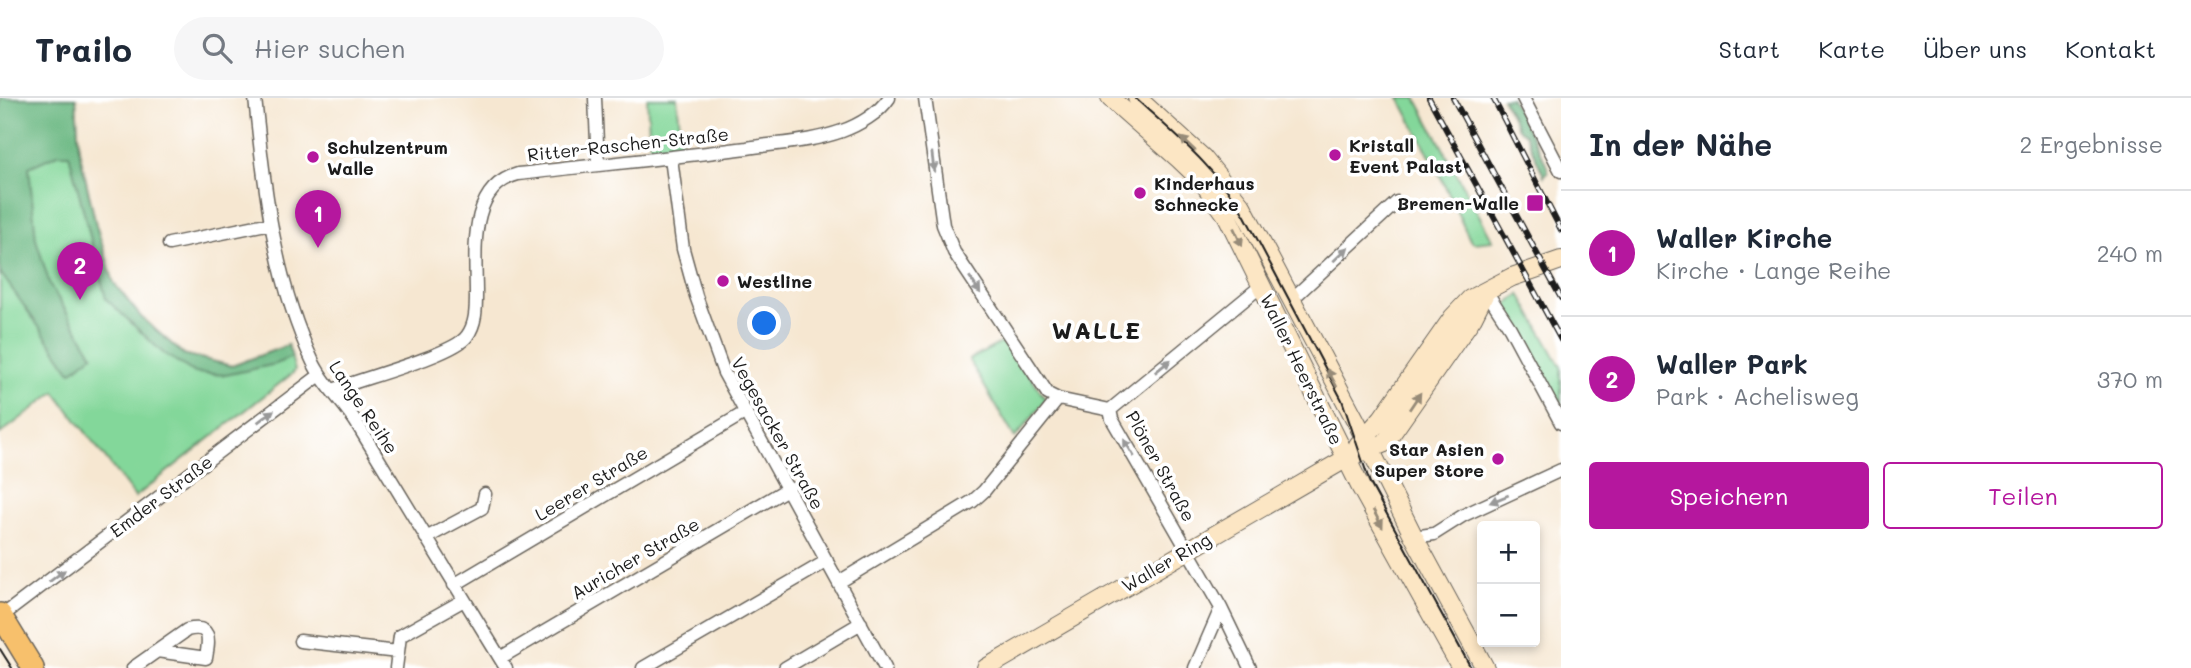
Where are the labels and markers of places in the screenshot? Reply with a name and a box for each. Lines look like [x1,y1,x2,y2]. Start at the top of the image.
place label: Kristall Event Palast [1349,133,1462,178]
place label: Schulzentrum Walle [327,135,448,180]
marker: Kristall Event Palast [1327,147,1343,163]
marker: Schulzentrum Walle [305,149,321,165]
place label: Kinderhaus Schnecke [1154,171,1255,216]
marker: Kinderhaus Schnecke [1132,185,1148,201]
pin: 1 [295,190,341,248]
place label: Bremen-Walle [1397,191,1519,215]
marker: Bremen-Walle [1525,193,1545,213]
pin: 2 [57,242,103,300]
place label: Westline [737,269,812,293]
marker: Westline [715,273,731,289]
place label: Star Asien Super Store [1374,437,1484,482]
marker: Star Asien Super Store [1490,451,1506,467]

